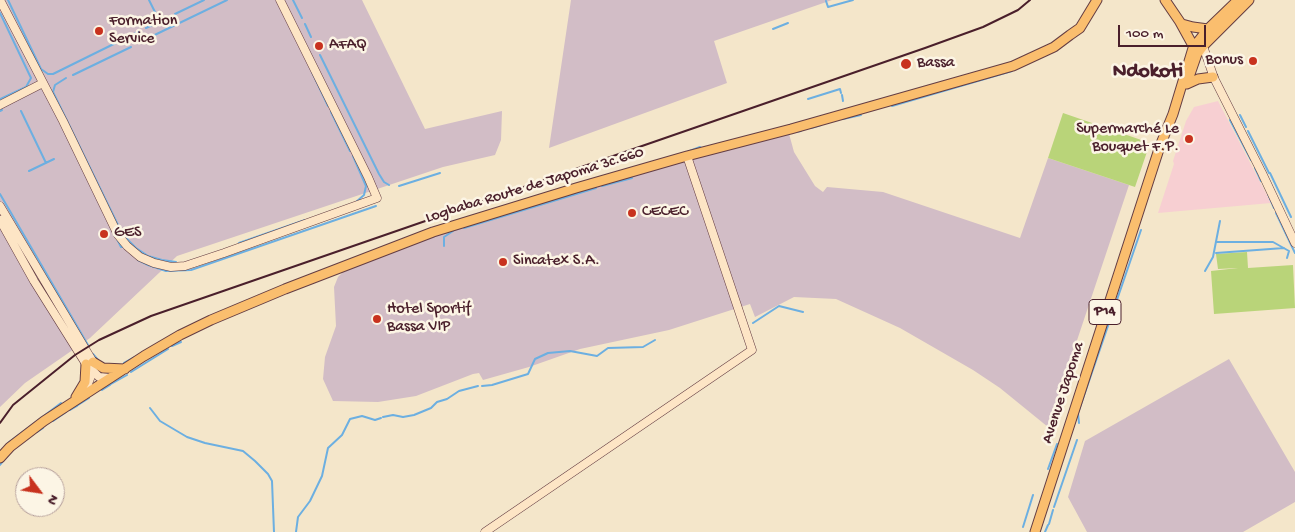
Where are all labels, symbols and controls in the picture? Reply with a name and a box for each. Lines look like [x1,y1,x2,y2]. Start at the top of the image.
place label: Formation Service [109,12,177,50]
scale bar [1120,15,1208,47]
marker: Formation Service [93,25,105,37]
text: 100 m [1126,25,1163,43]
place label: AFAQ [329,36,367,56]
marker: AFAQ [313,40,325,52]
place label: Bonus [1206,51,1243,71]
place label: Bassa [917,54,955,74]
marker: Bonus [1247,55,1259,67]
marker: Bassa [899,57,913,71]
district label: Ndokoti [1113,60,1183,86]
place label: Supermarché Le Bouquet F.P. [1076,120,1179,158]
marker: Supermarché Le Bouquet F.P. [1183,133,1195,145]
street label: Logbaba Route de Japoma 3c.660 [423,144,647,228]
place label: CECEC [642,203,688,223]
marker: CECEC [626,207,638,219]
place label: GES [114,224,141,244]
marker: GES [98,228,110,240]
place label: Sincatex S.A. [513,252,600,272]
marker: Sincatex S.A. [497,256,509,268]
place label: Hotel Sportif Bassa VIP [387,300,471,338]
road number: P14 [1089,300,1121,324]
marker: Hotel Sportif Bassa VIP [371,313,383,325]
street label: Avenue Japoma [1039,340,1089,446]
north arrow [15,467,65,517]
text: N [43,491,62,508]

